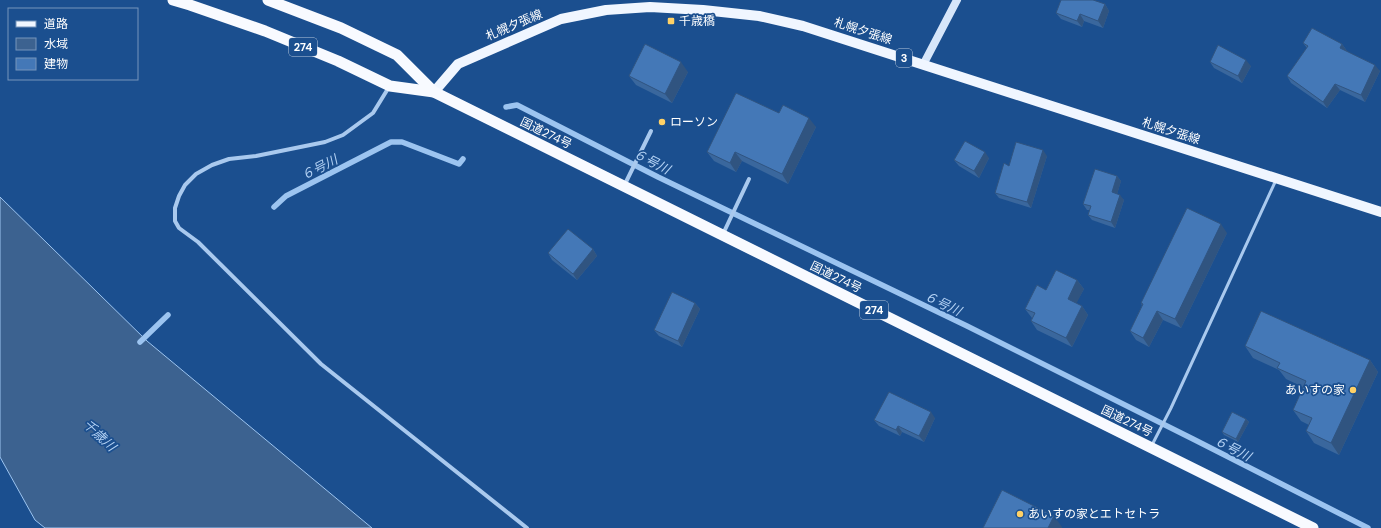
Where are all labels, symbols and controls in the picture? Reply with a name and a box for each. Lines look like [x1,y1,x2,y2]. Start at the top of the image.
street label: 札幌夕張線 [483,6,545,44]
legend [8,8,138,80]
place label: 千歳橋 [679,13,715,29]
street label: 札幌夕張線 [832,14,894,48]
text: 道路 [44,16,68,32]
marker: 千歳橋 [666,16,676,26]
text: 水域 [44,36,68,52]
road number: 274 [289,38,317,56]
road number: 3 [896,49,912,67]
text: 建物 [44,56,68,72]
street label: 国道274号 [517,114,575,152]
place label: ローソン [670,114,718,130]
street label: 札幌夕張線 [1140,114,1202,148]
marker: ローソン [657,117,667,127]
water label: ６号川 [631,145,675,179]
water label: ６号川 [298,150,342,184]
street label: 国道274号 [807,258,865,296]
water label: ６号川 [922,287,966,321]
road number: 274 [860,301,888,319]
place label: あいすの家 [1285,382,1345,398]
marker: あいすの家 [1348,385,1358,395]
street label: 国道274号 [1098,402,1156,440]
water label: 千歳川 [80,416,121,456]
water label: ６号川 [1212,432,1256,466]
place label: あいすの家とエトセトラ [1028,506,1160,522]
marker: あいすの家とエトセトラ [1015,509,1025,519]

